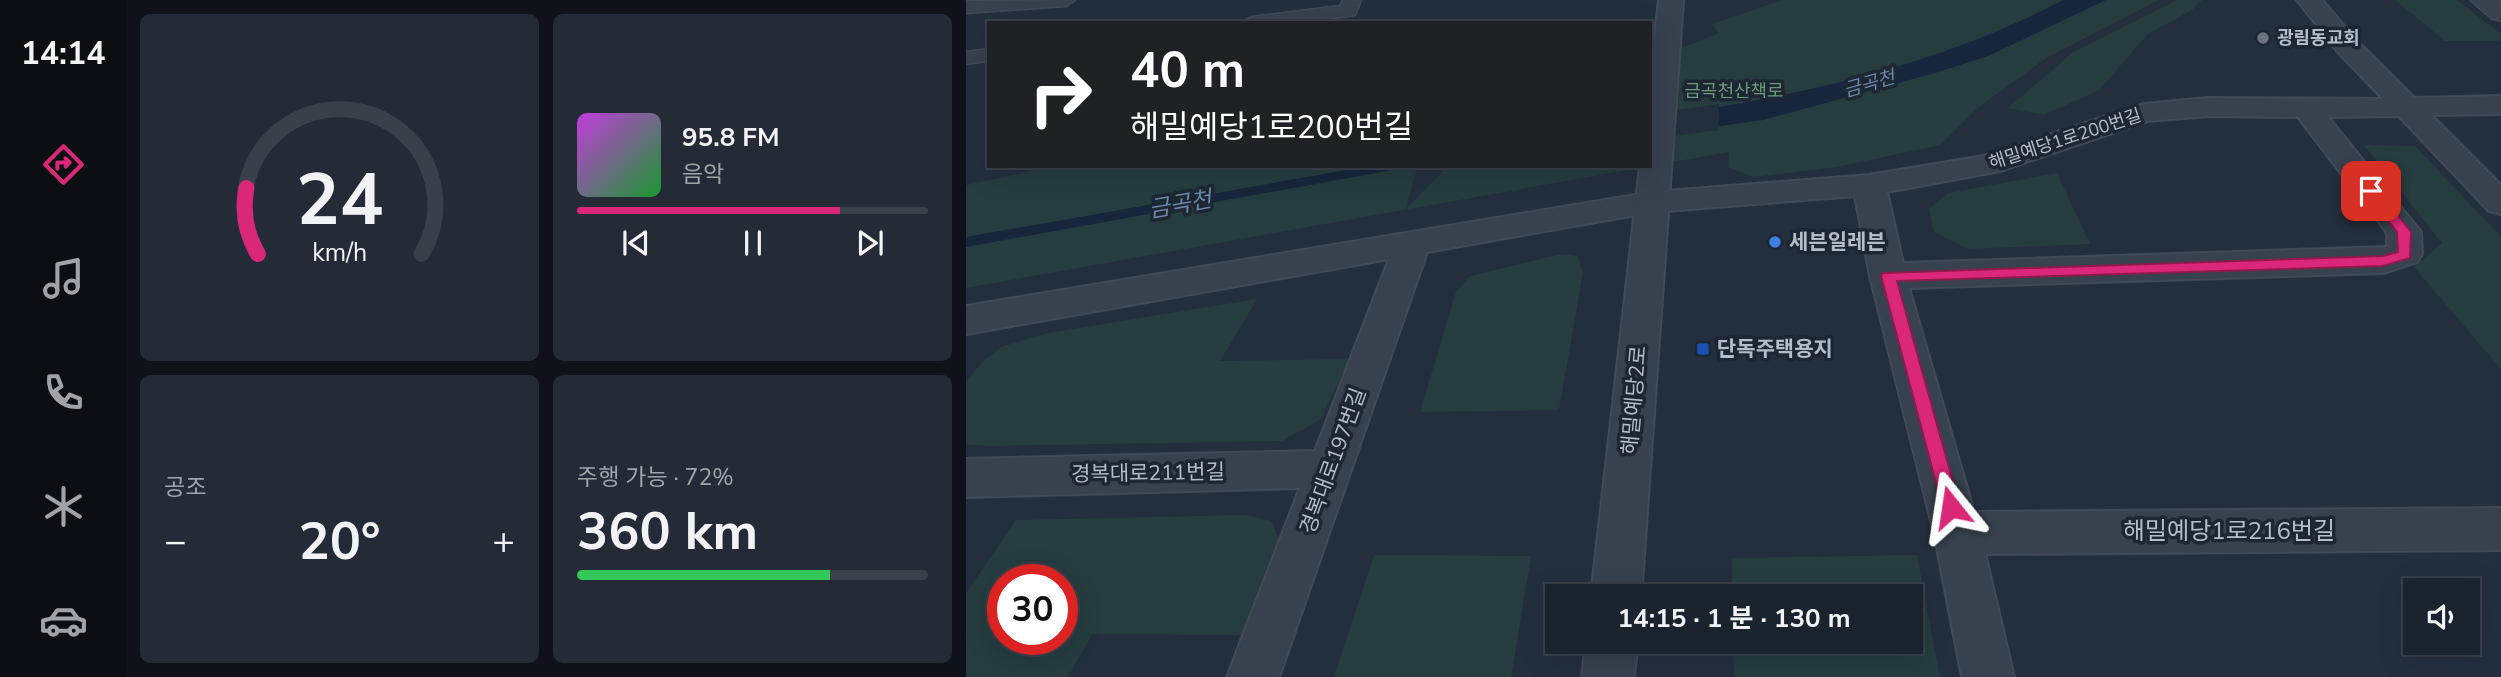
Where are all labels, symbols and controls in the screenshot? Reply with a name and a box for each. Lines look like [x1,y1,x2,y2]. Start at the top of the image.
place label: 광림동교회 [2277,26,2360,50]
marker: 광림동교회 [2255,30,2271,46]
text: 14:14 [21,32,105,75]
text: 40 m [1130,37,1245,104]
icon: right [1015,49,1106,140]
water label: 금곡천 [1840,64,1900,104]
park label: 금곡천산책로 [1684,79,1784,103]
street label: 해밀예당1로200번길 [1986,103,2144,175]
text: 해밀예당1로200번길 [1130,106,1413,149]
text: 95.8 FM [682,120,779,155]
icon: directions [39,140,88,189]
text: 24 [296,150,383,250]
text: 음악 [682,159,724,190]
pin [2341,161,2401,221]
icon: arrive [2352,172,2390,210]
water label: 금곡천 [1146,183,1217,225]
icon: previous [617,224,655,262]
icon: pause [734,224,772,262]
icon: next [851,224,889,262]
place label: 세븐일레븐 [1789,228,1886,256]
marker: 세븐일레븐 [1767,234,1783,250]
text: km/h [312,236,367,270]
icon: music [39,254,88,303]
place label: 단독주택용지 [1717,335,1833,363]
marker: 단독주택용지 [1695,341,1711,357]
street label: 해밀예당2로 [1615,344,1653,456]
icon: phone [39,368,88,417]
street label: 경복대로197번길 [1294,384,1372,538]
street label: 경복대로211번길 [1071,458,1225,488]
text: 주행 가능 · 72% [577,462,734,493]
position arrow [1914,470,1988,544]
text: 공조 [164,472,206,503]
icon: climate [39,482,88,531]
text: 360 km [577,496,758,567]
text: 20° [298,506,381,577]
street label: 해밀예당1로216번길 [2123,515,2335,547]
text: − [164,516,187,567]
text: + [492,516,515,567]
speed limit sign: 30 [987,564,1078,655]
map controls [2403,578,2480,655]
button: sound [2403,578,2480,655]
icon: car [39,596,88,645]
text: 14:15 · 1 분 · 130 m [1618,601,1851,636]

